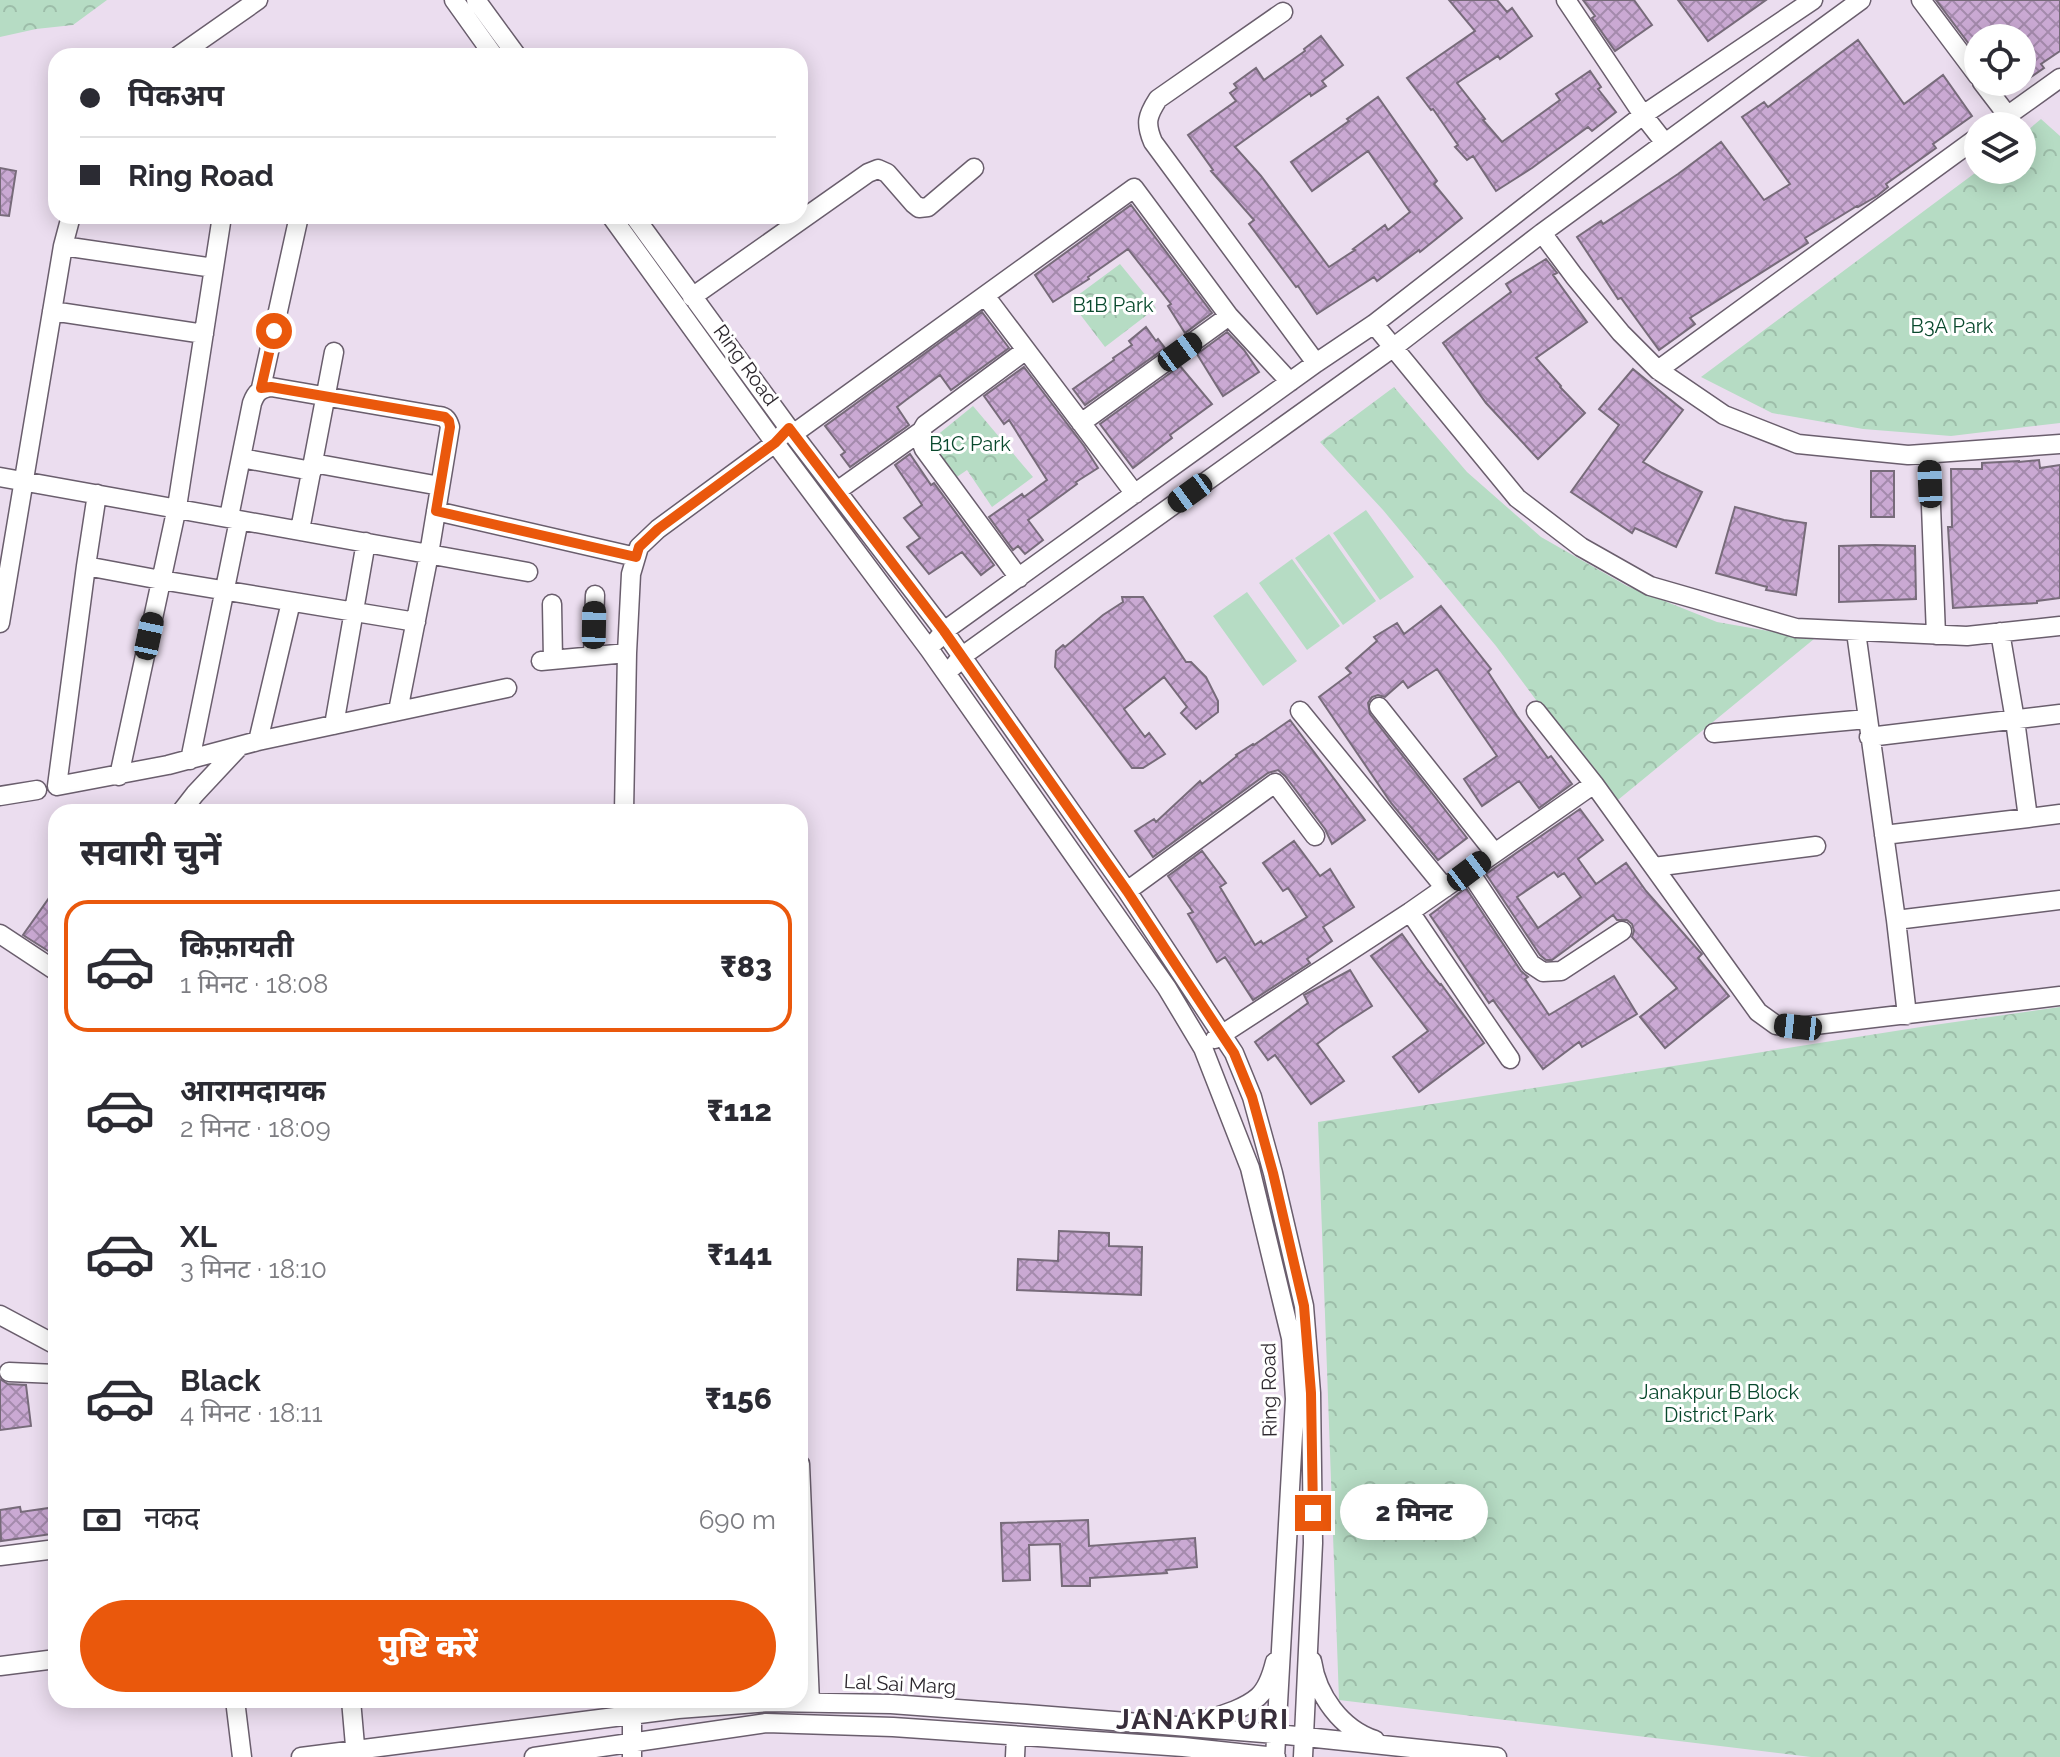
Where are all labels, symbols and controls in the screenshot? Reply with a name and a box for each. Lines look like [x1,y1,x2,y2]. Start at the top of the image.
map controls [1964,24,2036,184]
button: locate [1964,24,2036,96]
text: पिकअप [128,78,224,113]
button: layers [1964,112,2036,184]
text: Ring Road [128,158,274,193]
park label: B1B Park [1072,293,1154,317]
route start [256,313,292,349]
park label: B3A Park [1911,314,1994,338]
street label: Ring Road [709,320,783,410]
car [1154,328,1206,376]
park label: B1C Park [929,432,1011,456]
car [1917,460,1943,508]
car [1164,469,1216,517]
car [582,601,606,649]
car [132,610,166,662]
text: सवारी चुनें [80,831,221,873]
car [1443,847,1495,895]
text: किफ़ायती [180,929,294,964]
icon: car [84,930,156,1002]
text: ₹83 [720,949,772,984]
text: 1 मिनट · 18:08 [180,969,329,999]
car [1773,1013,1823,1041]
text: आरामदायक [180,1073,326,1108]
icon: car [84,1074,156,1146]
text: ₹112 [707,1093,772,1128]
text: 2 मिनट · 18:09 [180,1113,331,1143]
icon: car [84,1218,156,1290]
text: XL [180,1219,217,1254]
text: ₹141 [707,1237,772,1272]
text: 3 मिनट · 18:10 [180,1254,327,1284]
street label: Ring Road [1256,1343,1282,1437]
icon: car [84,1362,156,1434]
text: Black [180,1363,261,1398]
park label: Janakpur B Block District Park [1639,1380,1799,1427]
text: ₹156 [705,1381,772,1416]
text: 4 मिनट · 18:11 [180,1398,323,1428]
callout: 2 मिनट [1341,1485,1489,1541]
route end [1295,1495,1331,1531]
text: 2 मिनट [1375,1497,1453,1527]
icon: cash [80,1498,124,1542]
text: नकद [144,1500,200,1535]
text: 690 m [699,1505,776,1535]
button: पुष्टि करें [80,1600,776,1692]
street label: Lal Sai Marg [843,1669,957,1699]
district label: JANAKPURI [1116,1703,1290,1736]

